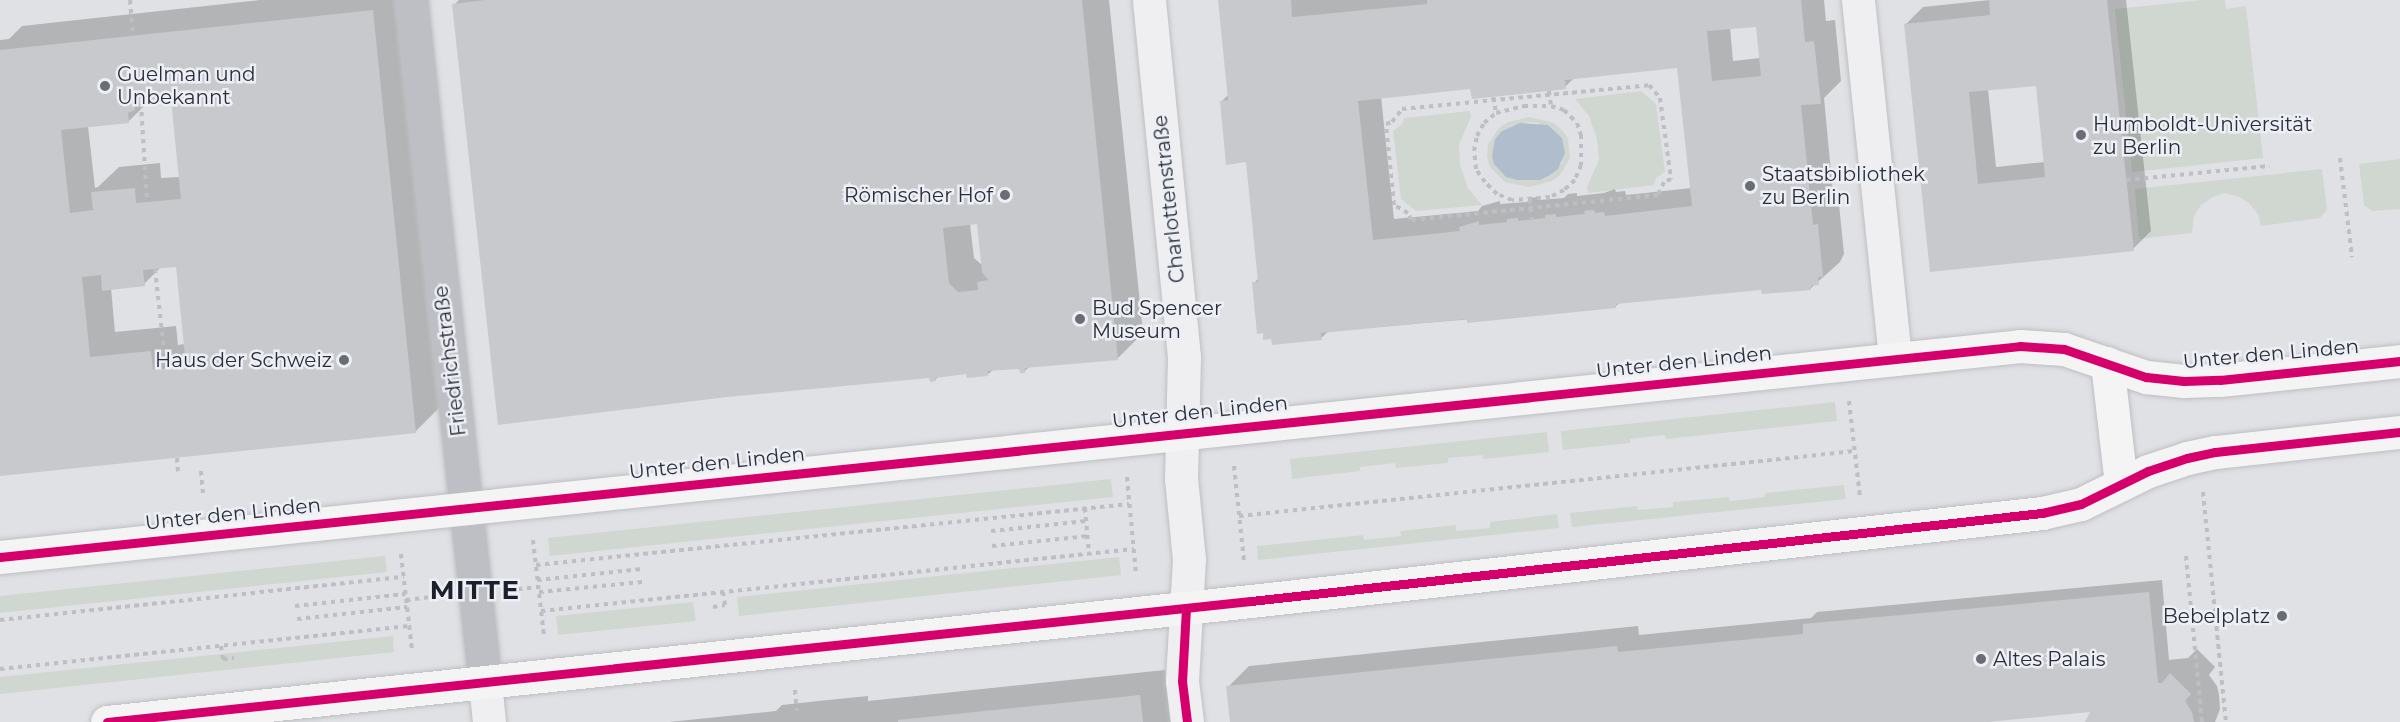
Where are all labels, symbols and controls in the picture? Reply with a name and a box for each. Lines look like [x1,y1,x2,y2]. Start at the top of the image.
place label: Guelman und Unbekannt [117,62,256,109]
marker: Guelman und Unbekannt [98,79,112,93]
place label: Humboldt-Universität zu Berlin [2093,112,2312,159]
street label: Charlottenstraße [1148,114,1190,284]
marker: Humboldt-Universität zu Berlin [2074,128,2088,142]
place label: Staatsbibliothek zu Berlin [1762,162,1925,209]
marker: Staatsbibliothek zu Berlin [1743,179,1757,193]
place label: Römischer Hof [844,183,993,207]
marker: Römischer Hof [998,188,1012,202]
street label: Friedrichstraße [429,284,471,438]
place label: Bud Spencer Museum [1092,296,1222,343]
marker: Bud Spencer Museum [1073,312,1087,326]
street label: Unter den Linden [2182,334,2360,374]
street label: Unter den Linden [1595,341,1773,383]
place label: Haus der Schweiz [155,348,332,372]
marker: Haus der Schweiz [337,353,351,367]
street label: Unter den Linden [1111,391,1289,433]
street label: Unter den Linden [628,442,806,484]
street label: Unter den Linden [144,493,322,535]
district label: MITTE [430,575,520,607]
place label: Bebelplatz [2163,604,2270,628]
marker: Bebelplatz [2275,609,2289,623]
place label: Altes Palais [1993,647,2106,671]
marker: Altes Palais [1974,652,1988,666]

